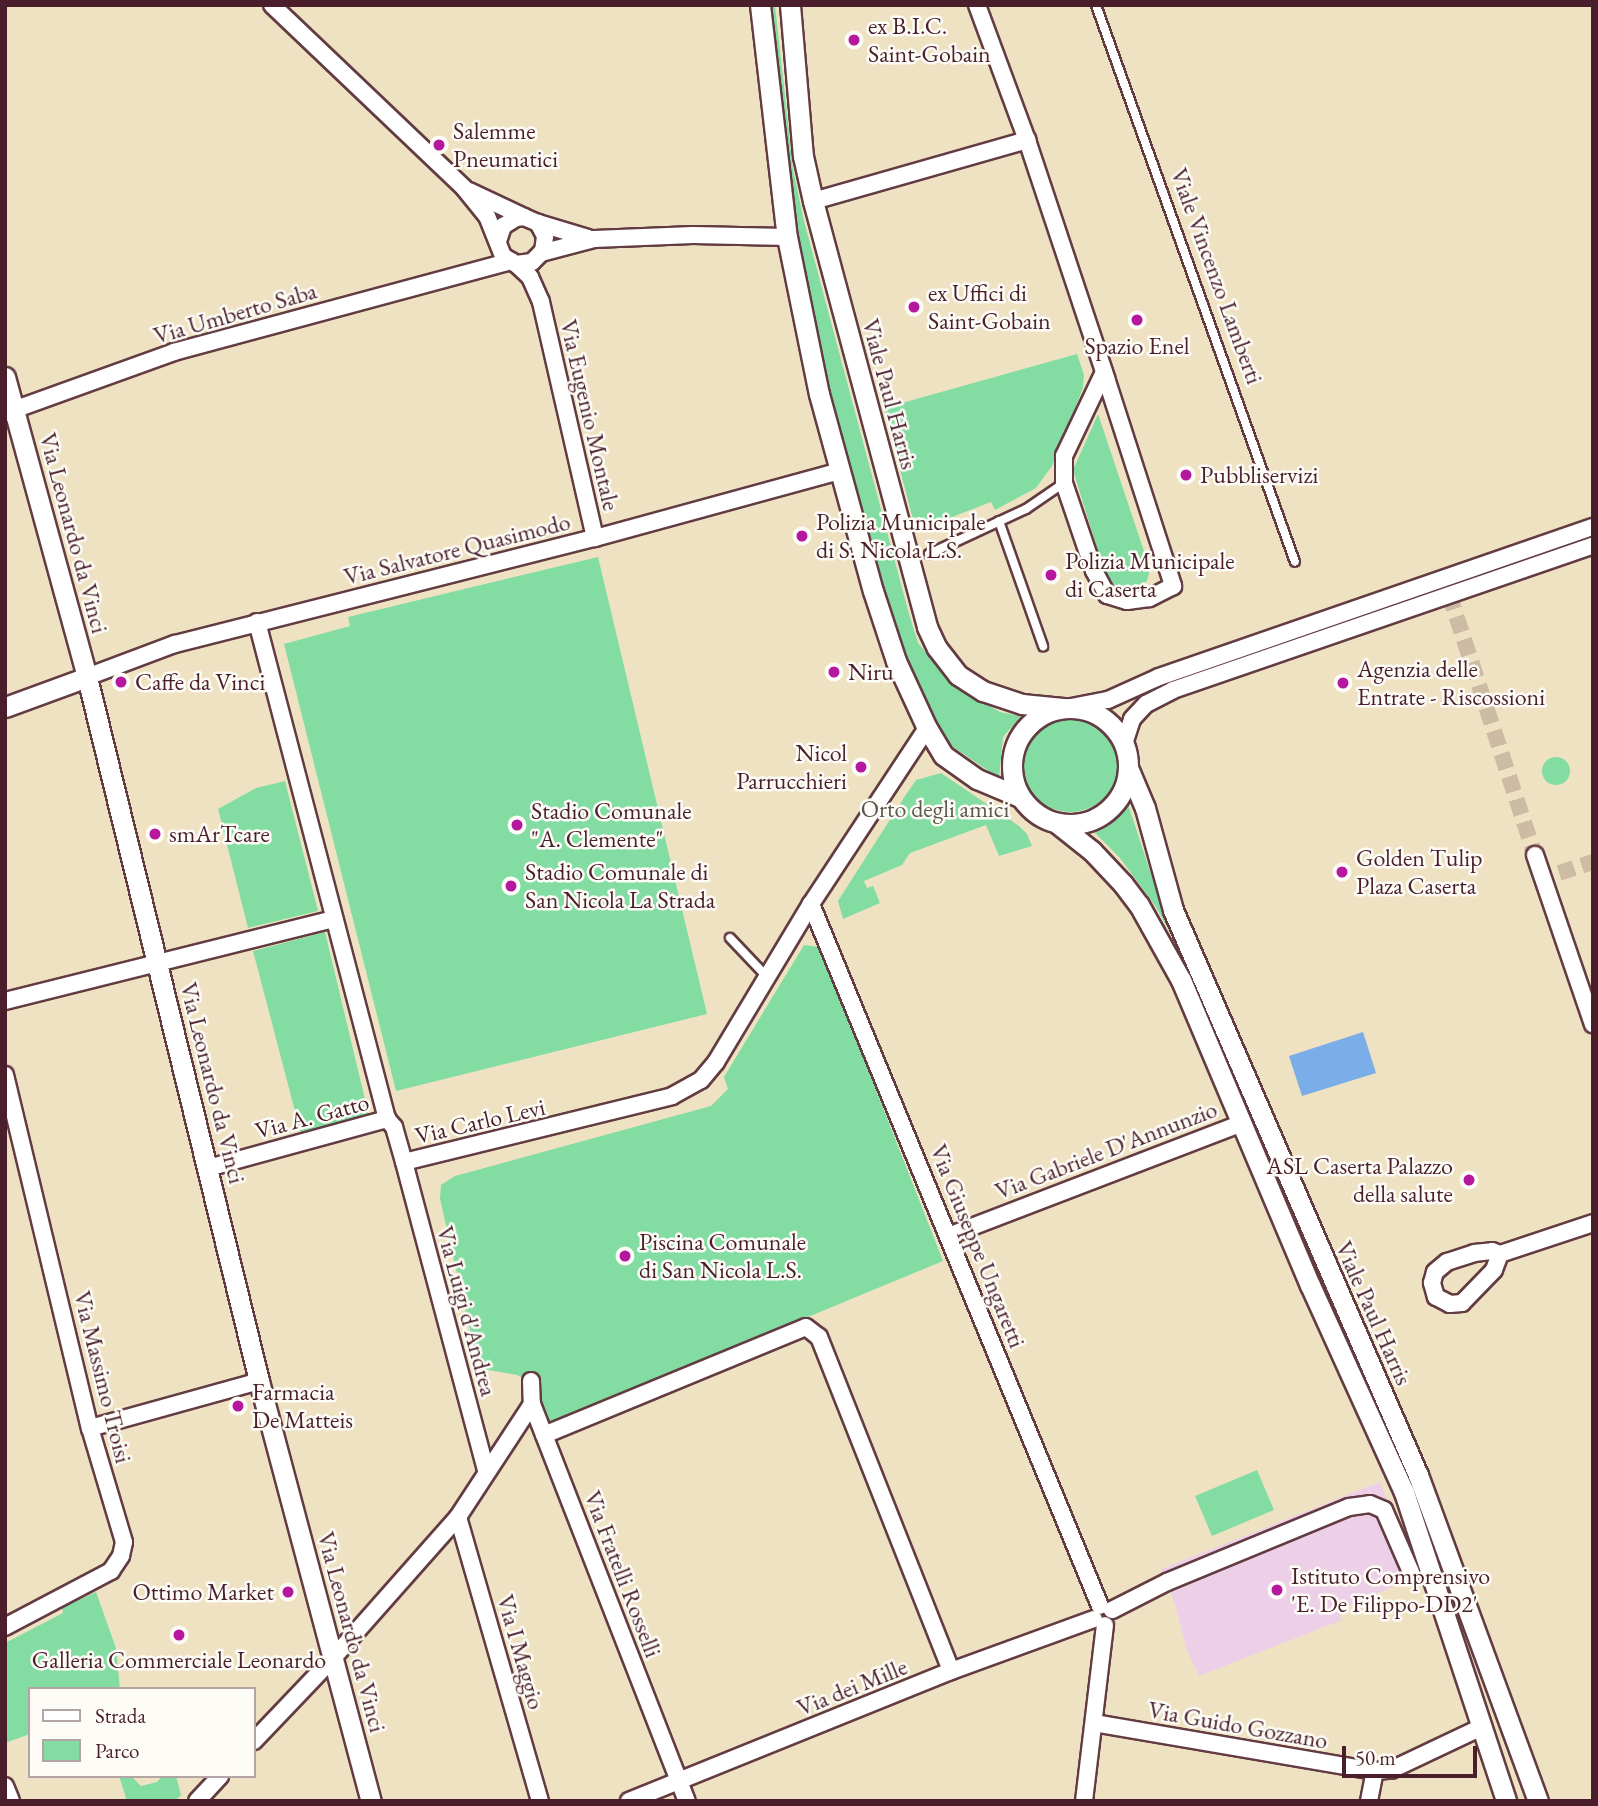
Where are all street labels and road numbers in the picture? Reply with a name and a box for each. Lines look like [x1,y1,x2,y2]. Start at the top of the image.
street label: Viale Vincenzo Lamberti [1165,164,1269,388]
street label: Via Umberto Saba [150,276,320,350]
street label: Viale Paul Harris [856,316,924,472]
street label: Via Eugenio Montale [554,317,626,513]
street label: Via Leonardo da Vinci [33,430,115,636]
street label: Via Salvatore Quasimodo [341,507,573,591]
street label: Via Leonardo da Vinci [174,979,252,1187]
street label: Via A. Gatto [252,1087,372,1145]
street label: Via Carlo Levi [412,1092,548,1150]
street label: Via Gabriele D'Annunzio [991,1094,1221,1206]
street label: Via Giuseppe Ungaretti [924,1140,1032,1352]
street label: Via Luigi d'Andrea [430,1223,504,1399]
street label: Viale Paul Harris [1329,1237,1419,1389]
street label: Via Massimo Troisi [68,1288,138,1466]
street label: Via Fratelli Rosselli [578,1487,668,1661]
street label: Via Leonardo da Vinci [311,1529,393,1735]
street label: Via I Maggio [491,1591,551,1713]
street label: Via dei Mille [793,1652,911,1722]
street label: Via Guido Gozzano [1146,1695,1330,1755]

